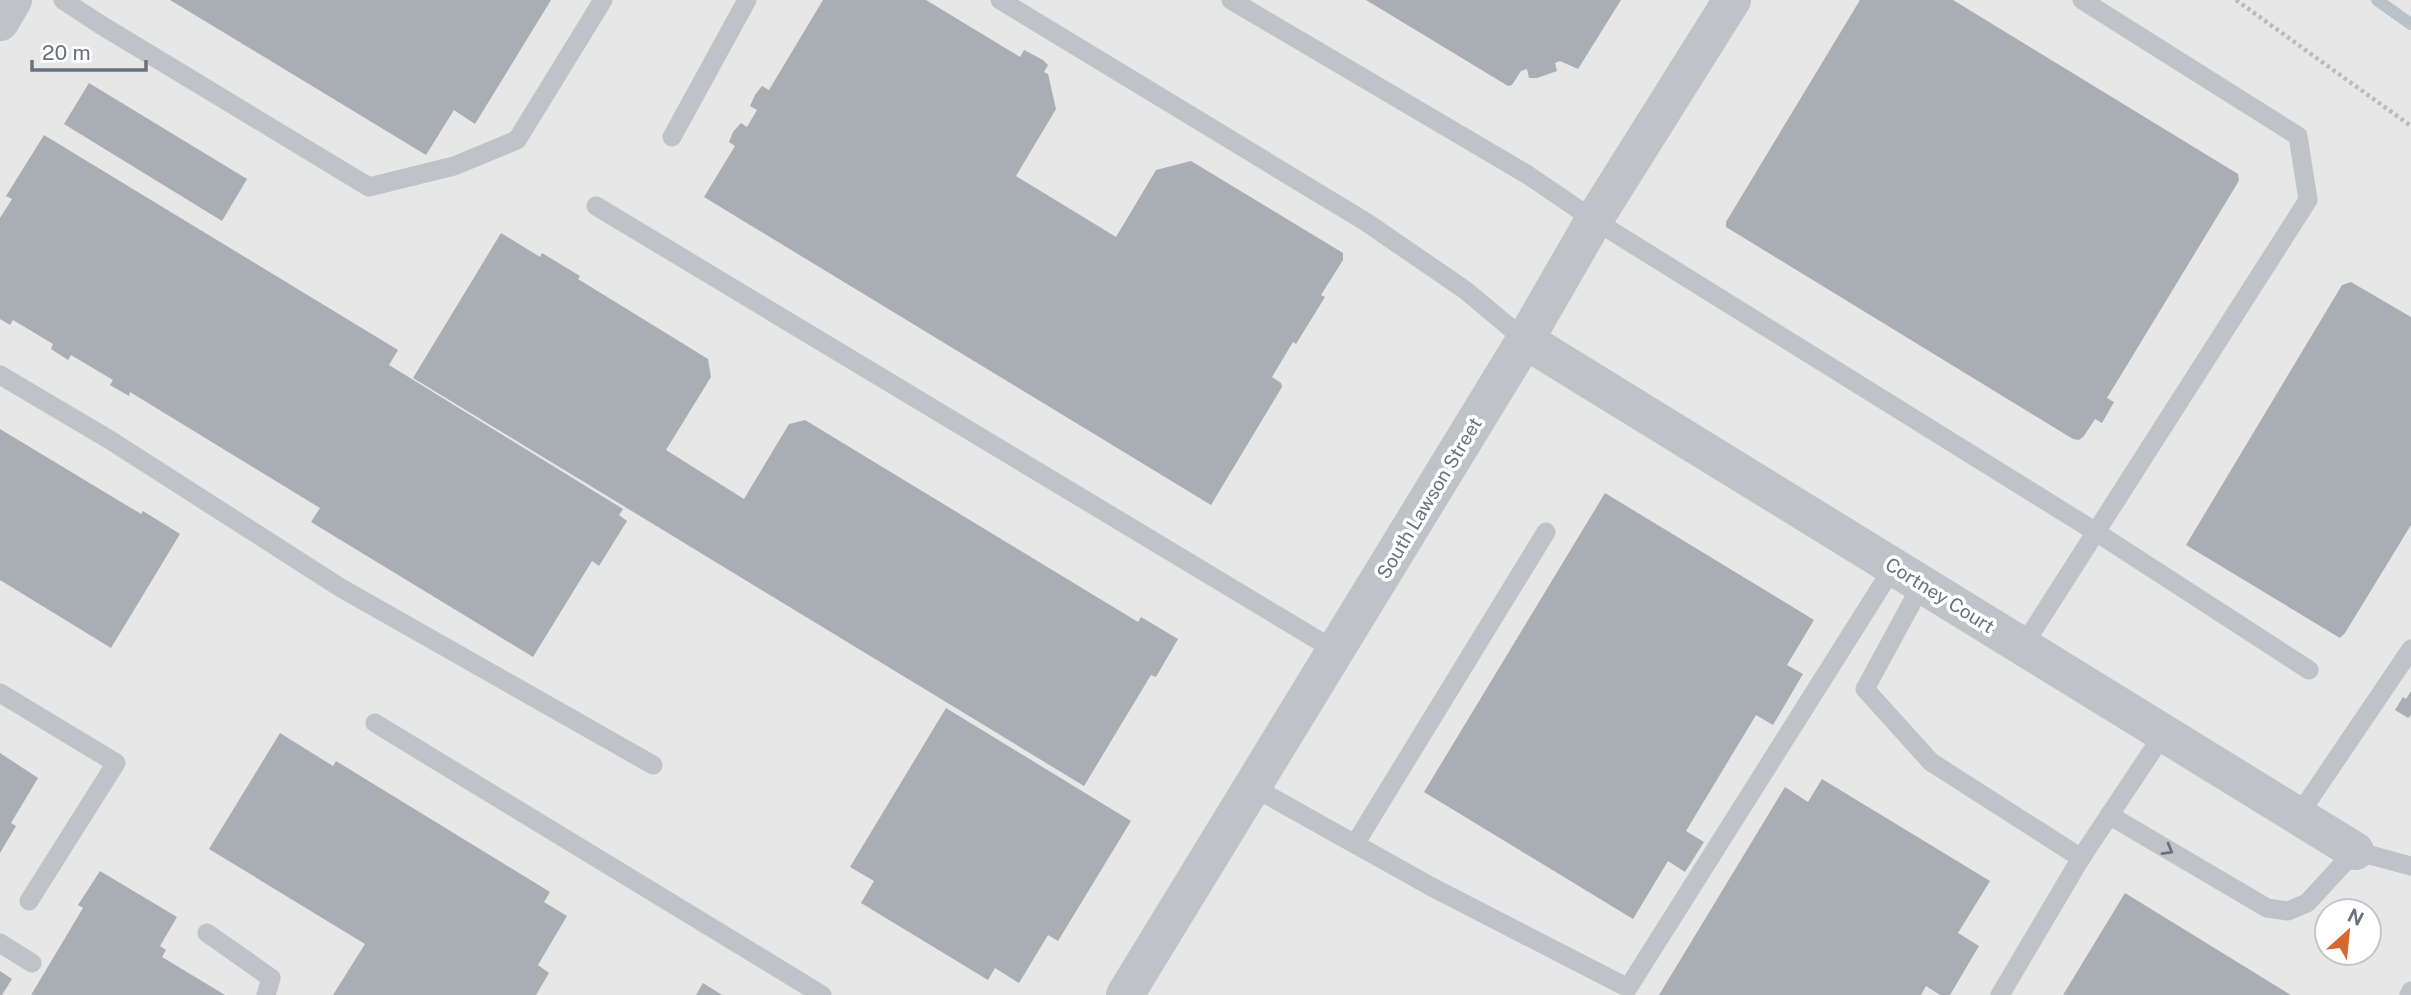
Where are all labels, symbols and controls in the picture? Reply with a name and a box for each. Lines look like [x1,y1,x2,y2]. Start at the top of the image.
scale bar [32,28,145,72]
text: 20 m [42,40,91,65]
street label: South Lawson Street [1372,413,1486,583]
street label: Cortney Court [1882,553,1998,637]
one-way arrow [2160,842,2173,855]
north arrow [2313,897,2383,967]
text: N [2344,904,2367,930]

